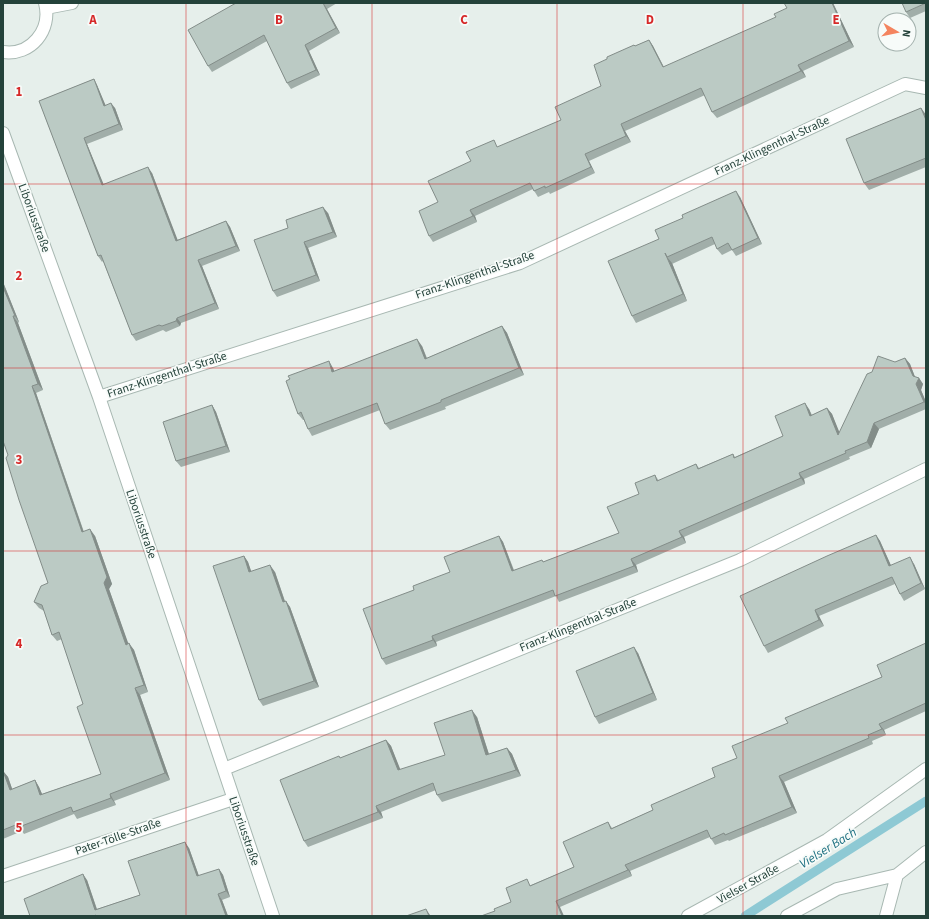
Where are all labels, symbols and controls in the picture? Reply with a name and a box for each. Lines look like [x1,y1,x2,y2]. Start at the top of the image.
text: A [88,11,97,29]
text: B [275,11,283,29]
text: C [460,11,468,29]
text: D [646,11,654,29]
text: E [832,11,840,29]
north arrow [877,12,917,52]
text: N [898,29,914,38]
text: 1 [16,83,23,101]
street label: Franz-Klingenthal-Straße [712,112,832,180]
street label: Liboriusstraße [14,181,54,255]
street label: Franz-Klingenthal-Straße [413,247,537,303]
text: 2 [16,267,23,285]
street label: Franz-Klingenthal-Straße [105,348,229,402]
text: 3 [16,451,23,469]
street label: Liboriusstraße [121,487,161,561]
street label: Franz-Klingenthal-Straße [517,594,639,656]
text: 4 [16,635,23,653]
street label: Liboriusstraße [224,794,264,868]
street label: Pater-Tölle-Straße [73,814,163,860]
text: 5 [16,819,23,837]
water label: Vielser Bach [796,823,860,873]
street label: Vielser Straße [714,860,782,908]

